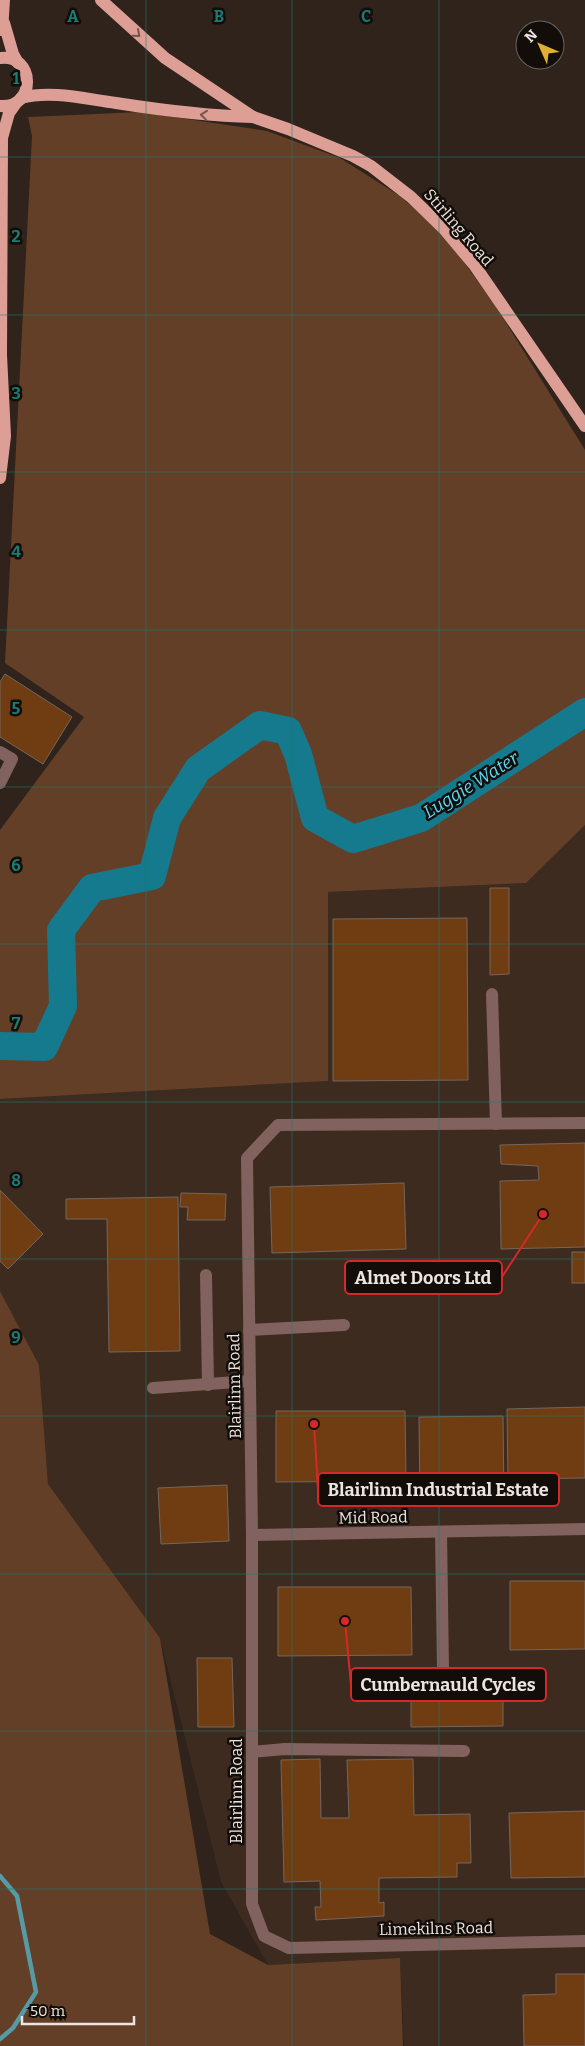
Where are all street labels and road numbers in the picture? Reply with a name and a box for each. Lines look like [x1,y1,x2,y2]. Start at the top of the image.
street label: Stirling Road [420,185,498,270]
street label: Blairlinn Road [224,1333,245,1439]
street label: Mid Road [338,1507,408,1528]
street label: Blairlinn Road [227,1738,246,1844]
street label: Limekilns Road [379,1918,494,1939]

